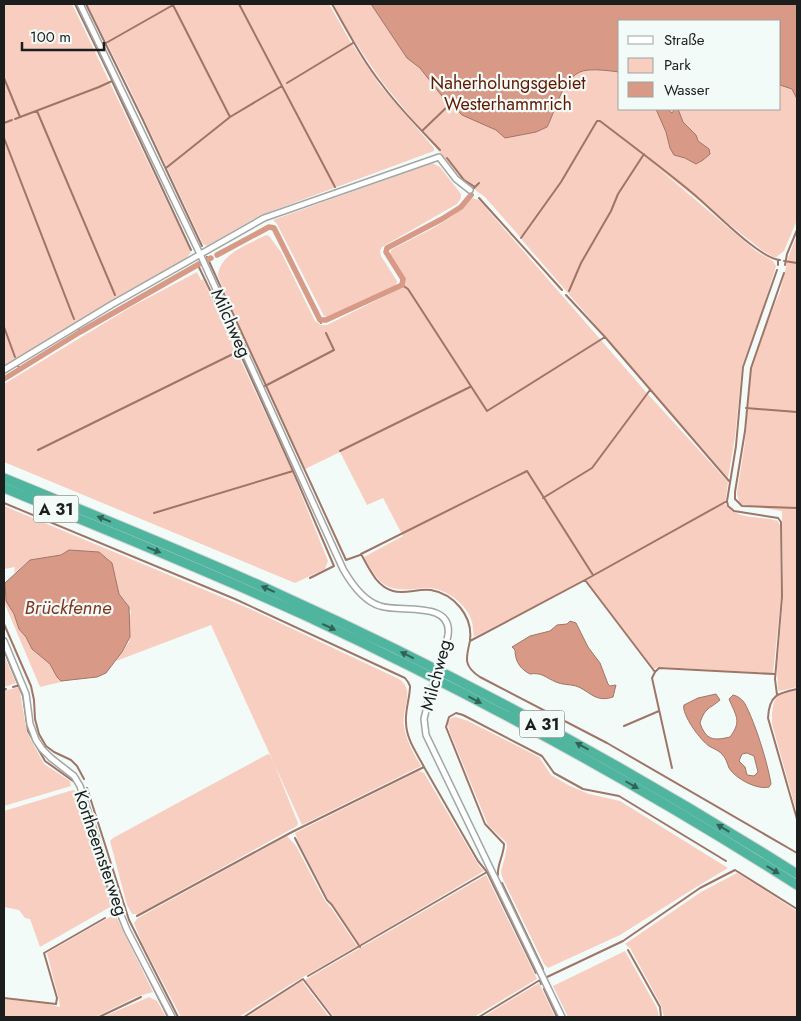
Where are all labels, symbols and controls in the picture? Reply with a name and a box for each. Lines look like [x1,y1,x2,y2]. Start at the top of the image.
scale bar [22,20,105,52]
legend [618,20,781,110]
text: 100 m [30,26,71,48]
text: Straße [664,29,705,51]
text: Park [664,54,691,76]
park label: Naherholungsgebiet Westerhammrich [430,70,586,117]
text: Wasser [664,79,710,101]
street label: Milchweg [204,284,258,362]
road number: A 31 [34,496,78,522]
one-way arrow [97,515,111,523]
one-way arrow [147,546,161,554]
one-way arrow [261,584,275,592]
water label: Brückfenne [25,594,112,621]
one-way arrow [322,623,336,631]
street label: Milchweg [414,636,458,714]
one-way arrow [400,651,414,659]
one-way arrow [468,695,481,704]
road number: A 31 [520,711,564,738]
one-way arrow [576,742,589,751]
one-way arrow [625,780,638,789]
street label: Kortheemsterweg [67,787,135,919]
one-way arrow [717,823,730,832]
one-way arrow [766,865,780,874]

